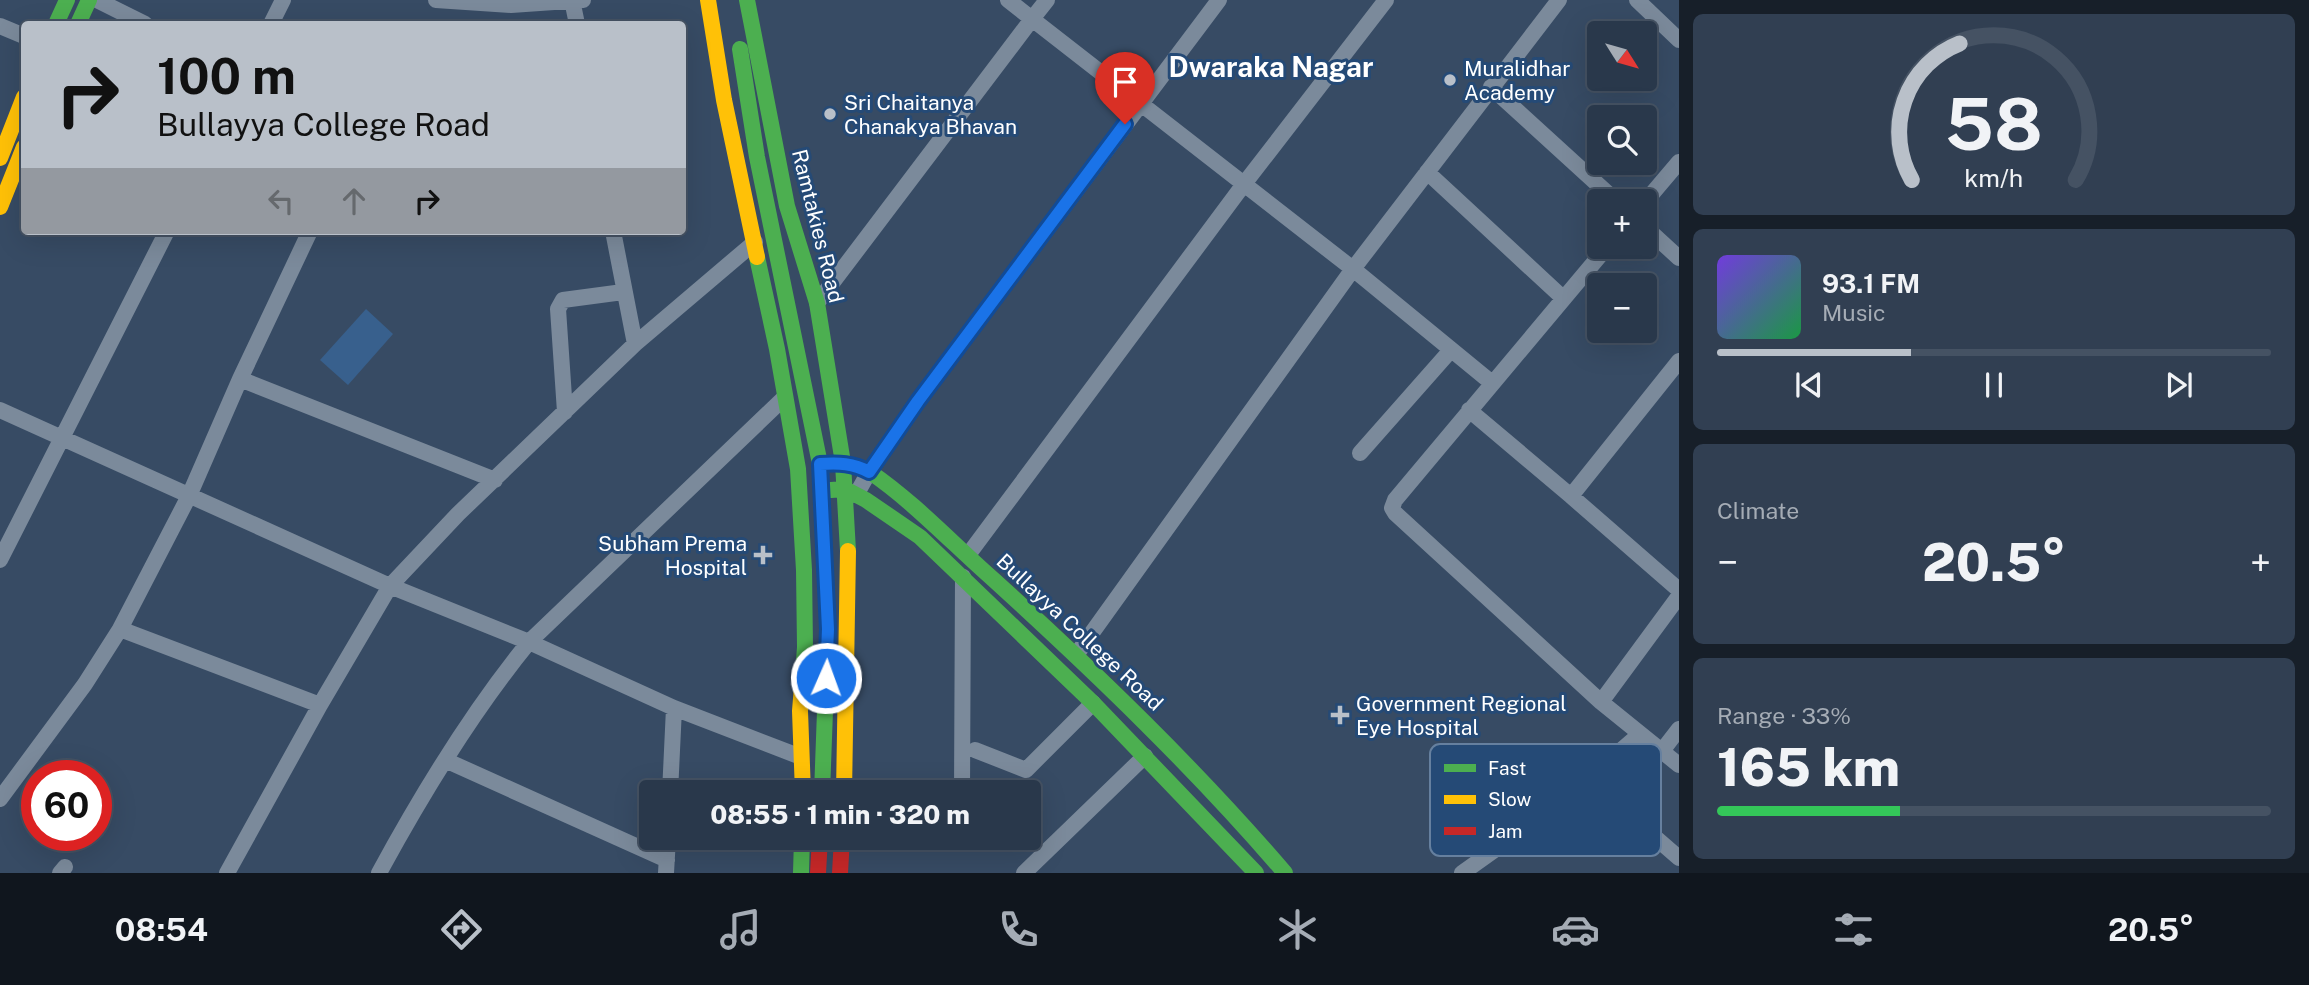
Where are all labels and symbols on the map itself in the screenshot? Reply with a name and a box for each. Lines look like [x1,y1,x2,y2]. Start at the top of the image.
north arrow [1587,21,1657,91]
district label: Dwaraka Nagar [1169,50,1373,83]
pin [1095,52,1155,124]
place label: Muralidhar Academy [1464,56,1570,105]
marker: Muralidhar Academy [1442,72,1458,88]
place label: Sri Chaitanya Chanakya Bhavan [844,90,1017,139]
marker: Sri Chaitanya Chanakya Bhavan [822,106,838,122]
street label: Ramtakies Road [787,147,849,305]
place label: Subham Prema Hospital [598,531,747,580]
marker: Subham Prema Hospital [753,545,773,565]
street label: Bullayya College Road [992,548,1168,716]
position arrow [789,641,863,715]
place label: Government Regional Eye Hospital [1356,691,1567,740]
marker: Government Regional Eye Hospital [1330,705,1350,725]
legend [1430,744,1661,856]
text: Fast [1488,757,1526,779]
speed limit sign: 60 [21,760,112,851]
text: Slow [1488,788,1532,810]
text: Jam [1488,820,1522,842]

